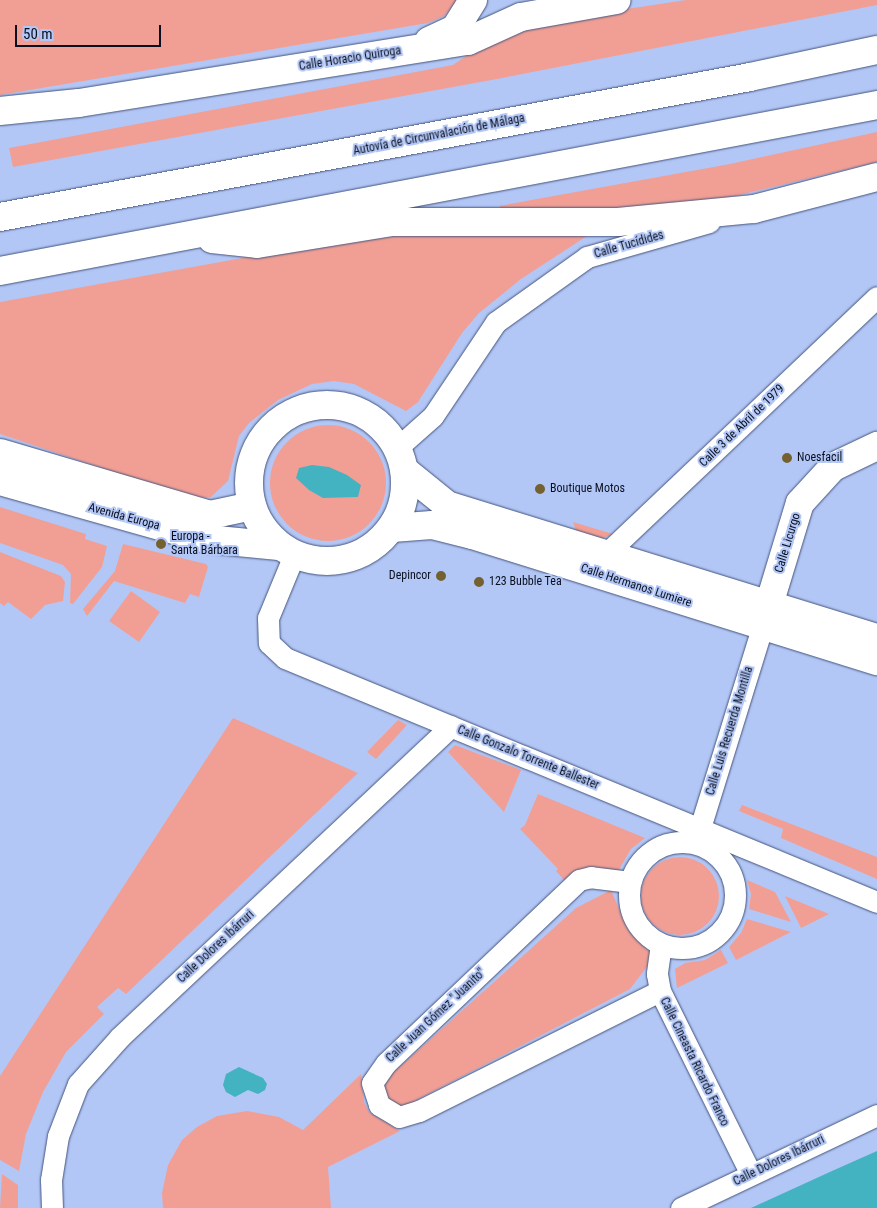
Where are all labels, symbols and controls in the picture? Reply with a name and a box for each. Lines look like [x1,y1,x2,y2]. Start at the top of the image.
scale bar [18,15,164,47]
text: 50 m [23,25,53,43]
street label: Calle Horacio Quiroga [298,44,402,74]
street label: Autovía de Circunvalación de Málaga [352,111,526,159]
street label: Calle Tucídides [592,228,666,262]
street label: Calle 3 de Abril de 1979 [697,382,787,470]
place label: Noesfacil [797,451,842,465]
marker: Noesfacil [781,452,793,464]
place label: Boutique Motos [550,482,625,496]
marker: Boutique Motos [534,483,546,495]
street label: Avenida Europa [87,501,161,533]
street label: Calle Licurgo [772,511,804,575]
place label: Europa - Santa Bárbara [171,530,238,558]
marker: Europa - Santa Bárbara [155,538,167,550]
street label: Calle Hermanos Lumiere [579,561,693,611]
place label: Depincor [389,569,431,583]
marker: Depincor [435,570,447,582]
place label: 123 Bubble Tea [489,575,562,589]
marker: 123 Bubble Tea [473,576,485,588]
street label: Calle Luis Recuerda Montilla [704,665,756,797]
street label: Calle Gonzalo Torrente Ballester [455,723,601,793]
street label: Calle Dolores Ibárruri [175,908,257,986]
street label: Calle Juan Gómez "Juanito" [383,966,489,1066]
street label: Calle Cineasta Ricardo Franco [657,995,731,1129]
street label: Calle Dolores Ibárruri [731,1133,827,1189]

